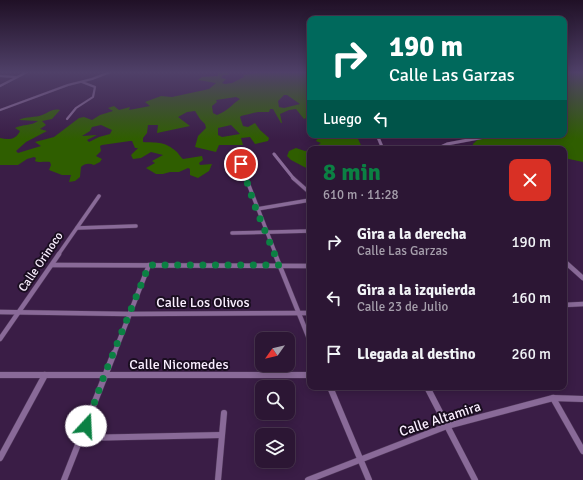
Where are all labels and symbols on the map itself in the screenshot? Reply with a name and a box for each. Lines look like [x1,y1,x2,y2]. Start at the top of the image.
pin [224,147,258,181]
street label: Calle Orinoco [15,229,67,295]
street label: Calle Los Olivos [156,294,250,311]
north arrow [255,332,295,372]
street label: Calle Nicomedes [129,356,229,373]
street label: Calle Altamira [397,398,483,440]
position arrow [65,405,107,447]

